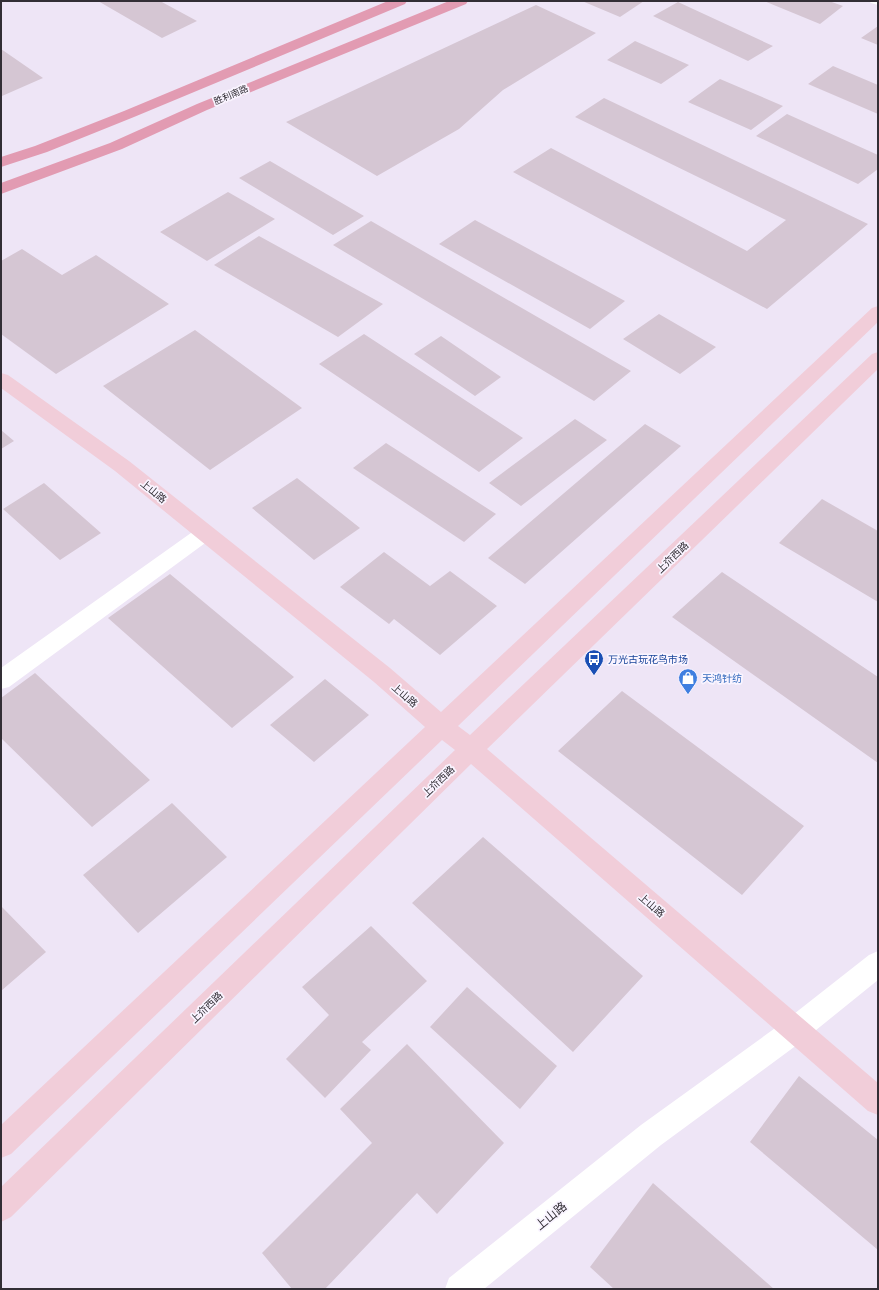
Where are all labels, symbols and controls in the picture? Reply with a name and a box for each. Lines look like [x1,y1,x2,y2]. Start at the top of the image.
street label: 胜利南路 [212,82,250,107]
street label: 上山路 [139,477,169,505]
street label: 上夼西路 [653,539,691,575]
bus stop icon: 万光古玩花鸟市场 [583,648,605,676]
place label: 万光古玩花鸟市场 [608,653,688,665]
shop icon: 天鸿针纺 [677,667,699,695]
place label: 天鸿针纺 [702,672,742,684]
street label: 上山路 [390,681,420,709]
street label: 上夼西路 [419,763,457,799]
street label: 上山路 [637,891,667,919]
street label: 上夼西路 [187,989,225,1025]
street label: 上山路 [532,1198,569,1233]

